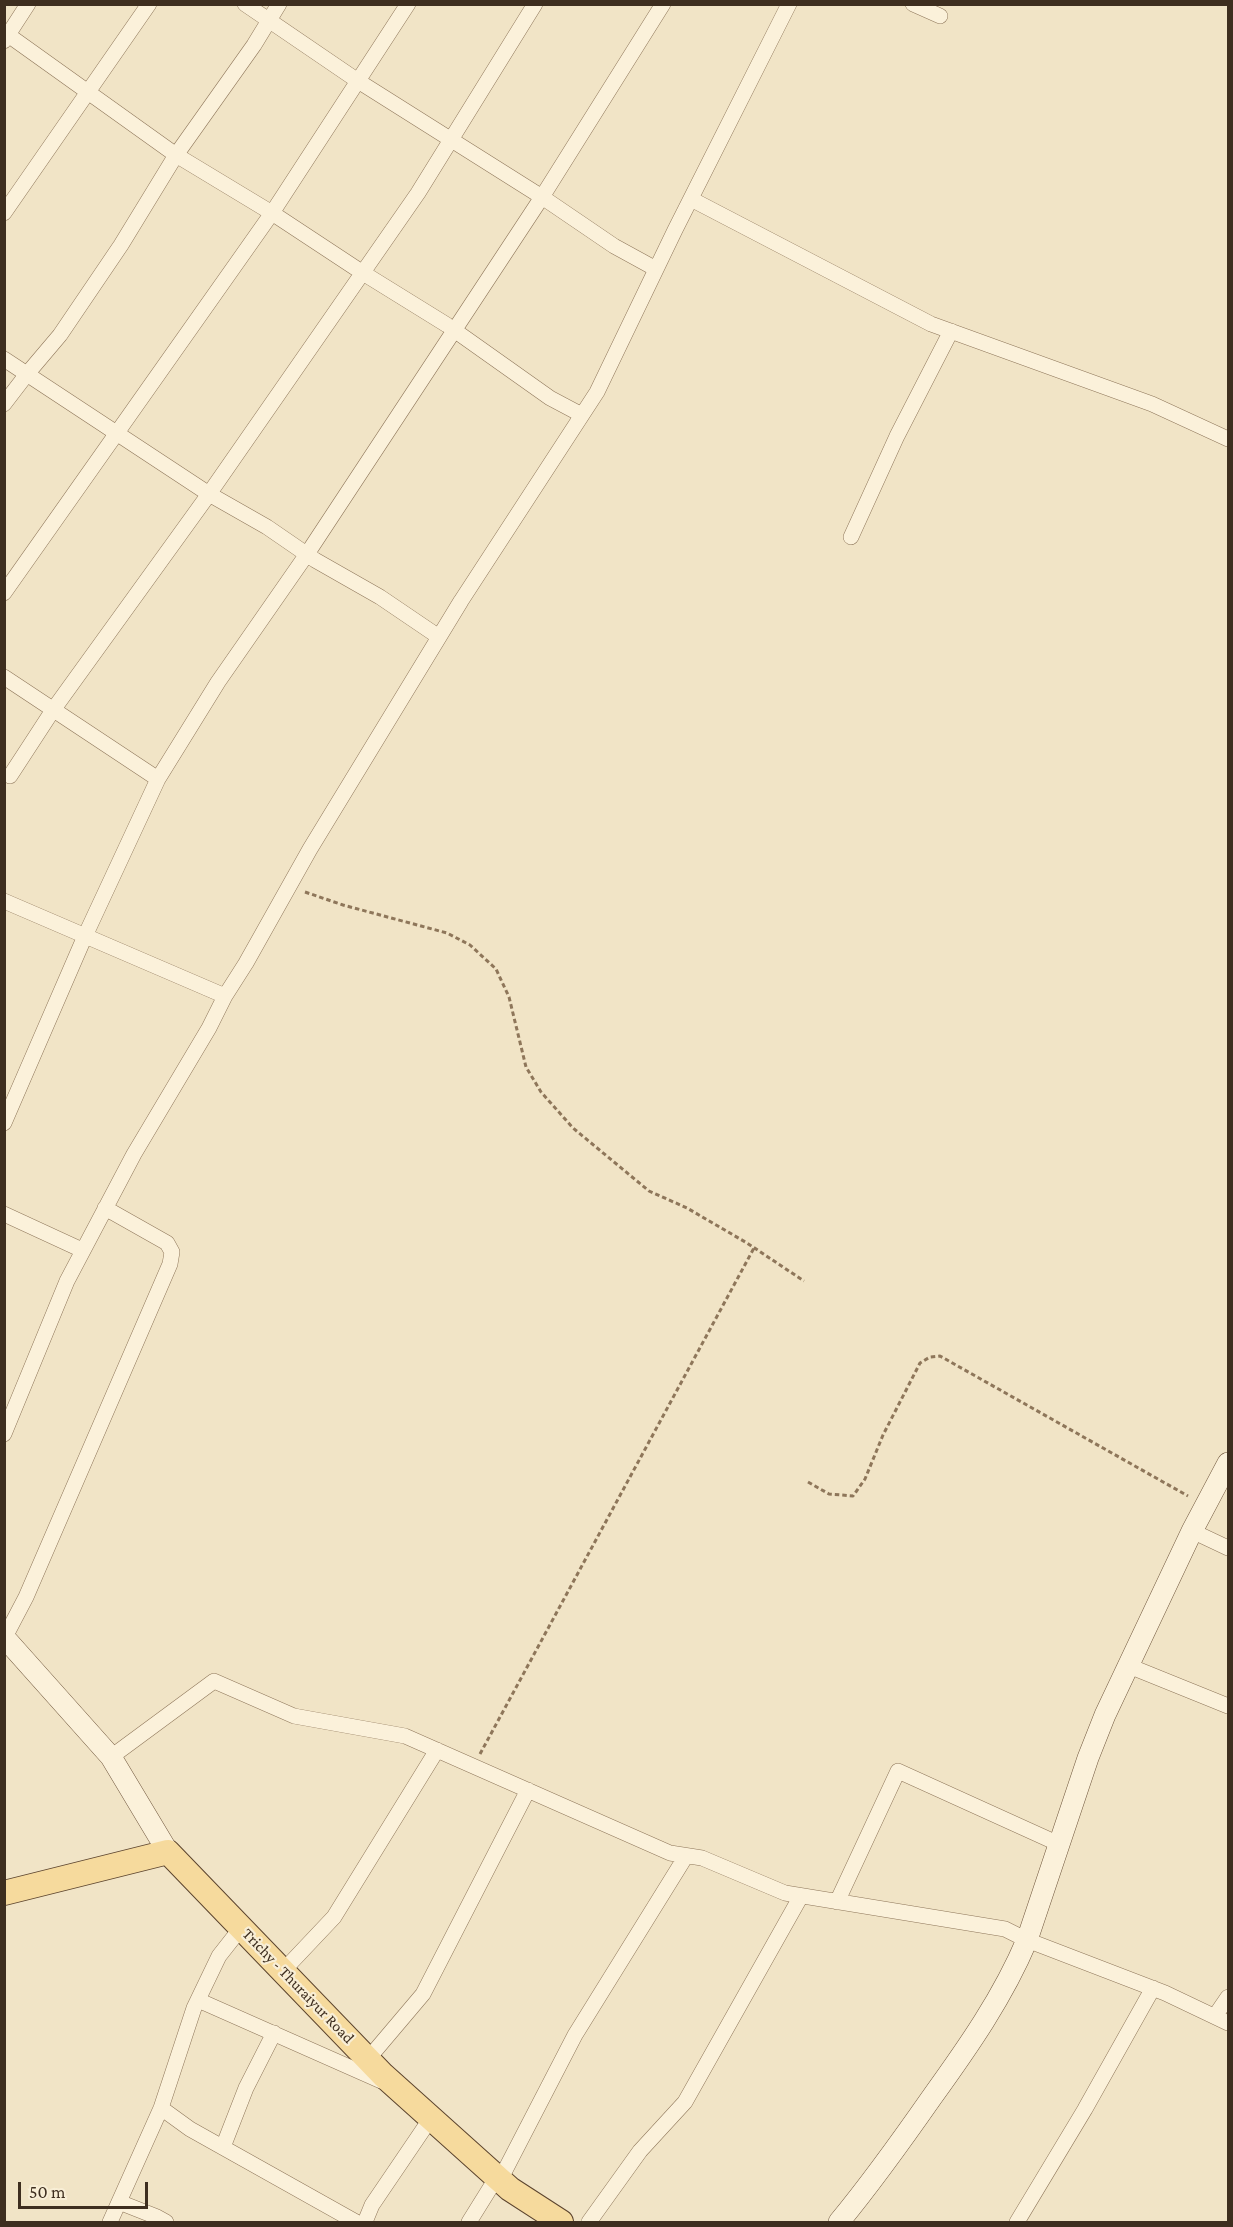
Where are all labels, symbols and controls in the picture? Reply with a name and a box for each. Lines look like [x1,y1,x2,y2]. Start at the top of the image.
street label: Trichy - Thuraiyur Road [238,1924,358,2048]
scale bar [21,2170,152,2208]
text: 50 m [29,2182,66,2202]

